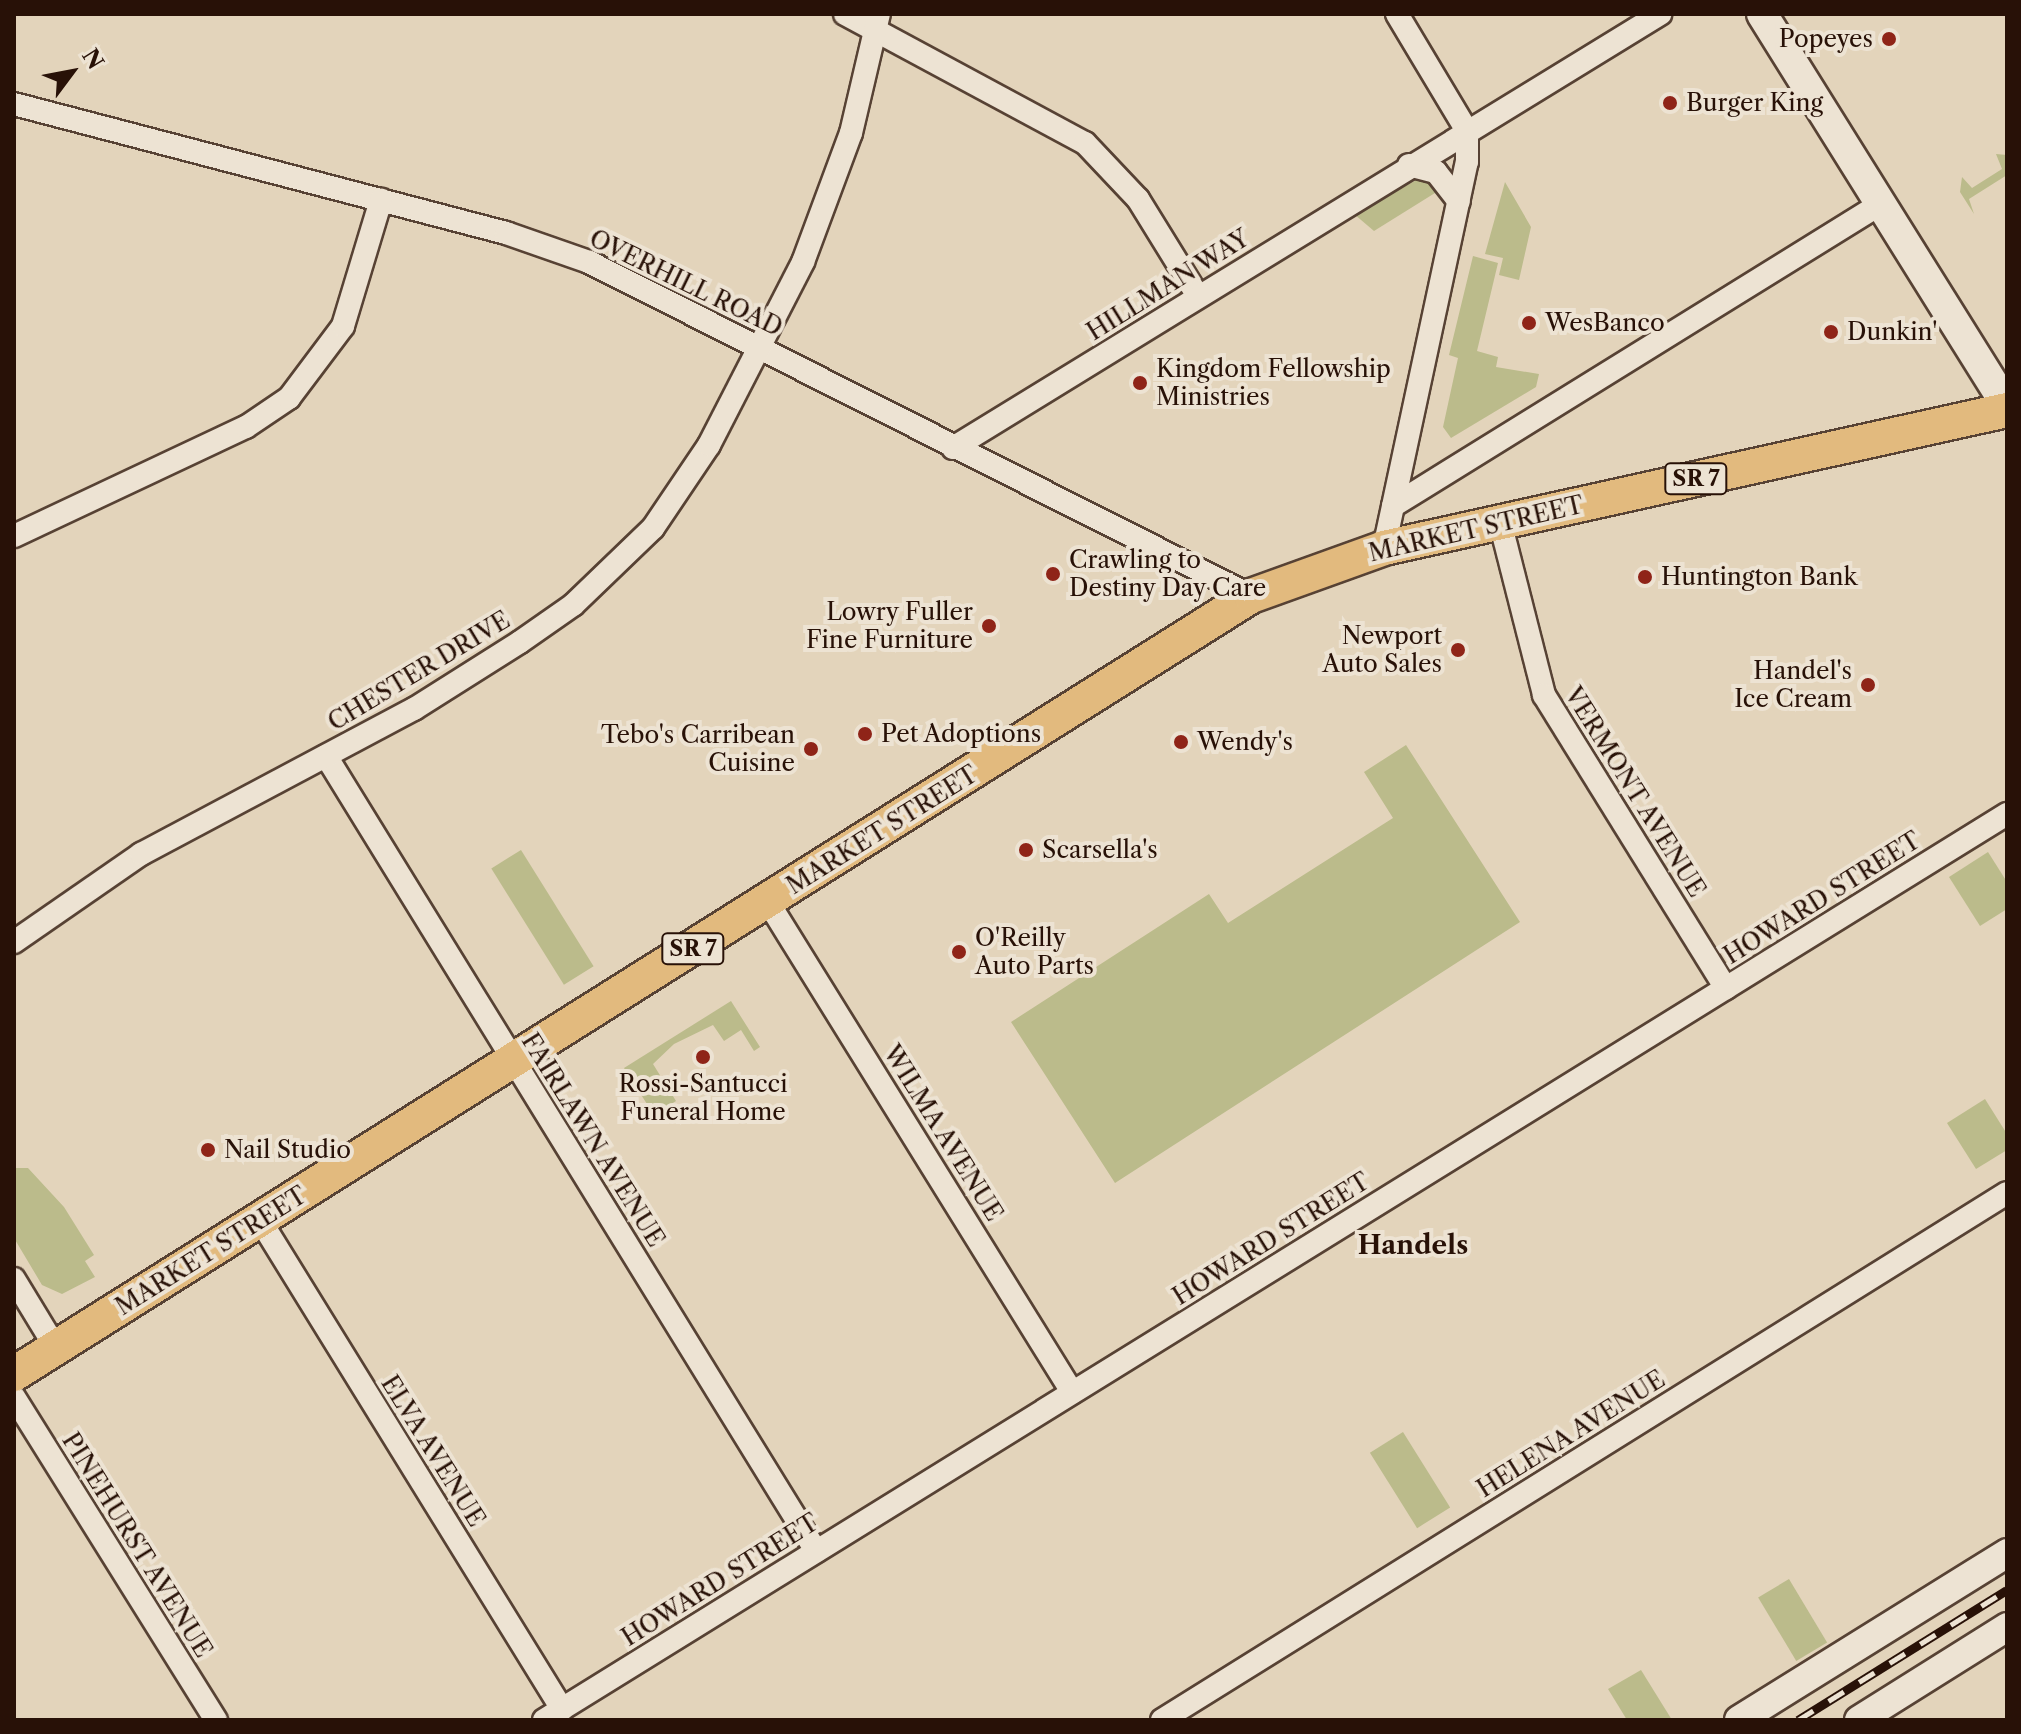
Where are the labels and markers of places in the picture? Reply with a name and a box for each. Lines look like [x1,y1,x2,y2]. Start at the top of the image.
place label: Popeyes [1779,25,1873,53]
marker: Popeyes [1880,30,1898,48]
place label: Burger King [1686,89,1824,117]
marker: Burger King [1661,94,1679,112]
place label: WesBanco [1545,309,1665,337]
marker: WesBanco [1520,314,1538,332]
place label: Dunkin' [1847,318,1937,346]
marker: Dunkin' [1822,323,1840,341]
place label: Kingdom Fellowship Ministries [1156,355,1391,411]
marker: Kingdom Fellowship Ministries [1131,374,1149,392]
place label: Crawling to Destiny Day Care [1069,546,1268,602]
place label: Huntington Bank [1661,563,1857,591]
marker: Crawling to Destiny Day Care [1044,565,1062,583]
marker: Huntington Bank [1636,568,1654,586]
place label: Lowry Fuller Fine Furniture [806,598,973,654]
marker: Lowry Fuller Fine Furniture [980,617,998,635]
place label: Newport Auto Sales [1322,622,1442,678]
marker: Newport Auto Sales [1449,641,1467,659]
place label: Handel's Ice Cream [1734,657,1852,713]
marker: Handel's Ice Cream [1859,676,1877,694]
place label: Pet Adoptions [881,720,1042,748]
place label: Tebo's Carribean Cuisine [601,721,795,777]
marker: Pet Adoptions [856,725,874,743]
place label: Wendy's [1197,728,1293,756]
marker: Wendy's [1172,733,1190,751]
marker: Tebo's Carribean Cuisine [802,740,820,758]
place label: Scarsella's [1042,836,1158,864]
marker: Scarsella's [1017,841,1035,859]
place label: O'Reilly Auto Parts [975,924,1094,980]
marker: O'Reilly Auto Parts [950,943,968,961]
marker: Rossi-Santucci Funeral Home [694,1048,712,1066]
place label: Rossi-Santucci Funeral Home [619,1070,787,1126]
place label: Nail Studio [224,1136,351,1164]
marker: Nail Studio [199,1141,217,1159]

